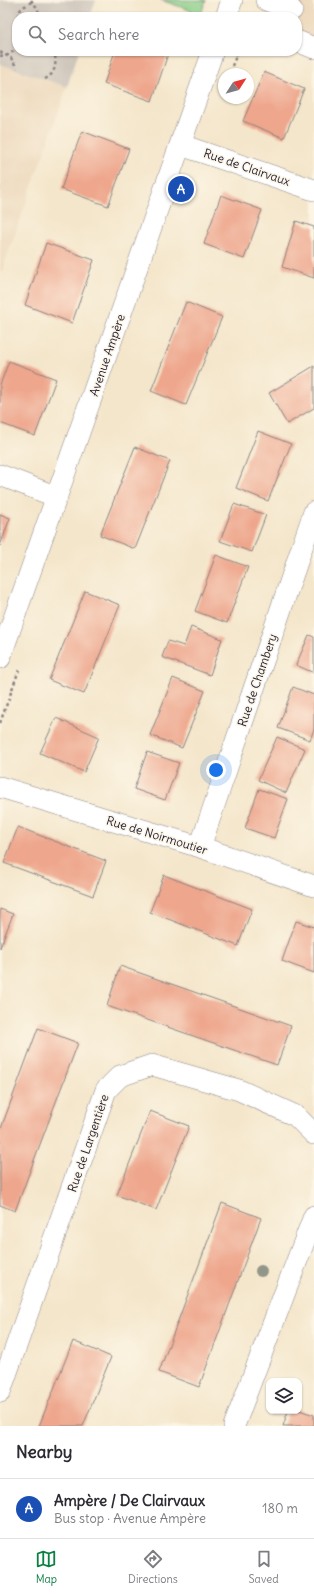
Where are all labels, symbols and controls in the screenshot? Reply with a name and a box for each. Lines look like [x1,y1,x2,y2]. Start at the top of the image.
search box [12,12,302,56]
icon: search [26,23,48,45]
text: Search here [58,25,139,44]
north arrow [218,68,254,104]
street label: Rue de Clairvaux [202,145,292,189]
pin: A [168,174,194,204]
street label: Avenue Ampère [86,312,128,398]
street label: Rue de Chambery [234,632,280,728]
your location [206,760,226,780]
street label: Rue de Noirmoutier [105,812,210,858]
street label: Rue de Largentière [64,1092,112,1194]
map controls [266,1378,302,1414]
button: layers [266,1378,302,1414]
text: Nearby [16,1441,72,1463]
text: Ampère / De Clairvaux [54,1491,205,1510]
text: A [25,1500,33,1517]
text: 180 m [262,1500,298,1517]
text: Bus stop · Avenue Ampère [54,1510,206,1527]
tab: Map [35,1548,57,1586]
tab: Directions [128,1548,178,1586]
tab: Saved [248,1548,279,1586]

